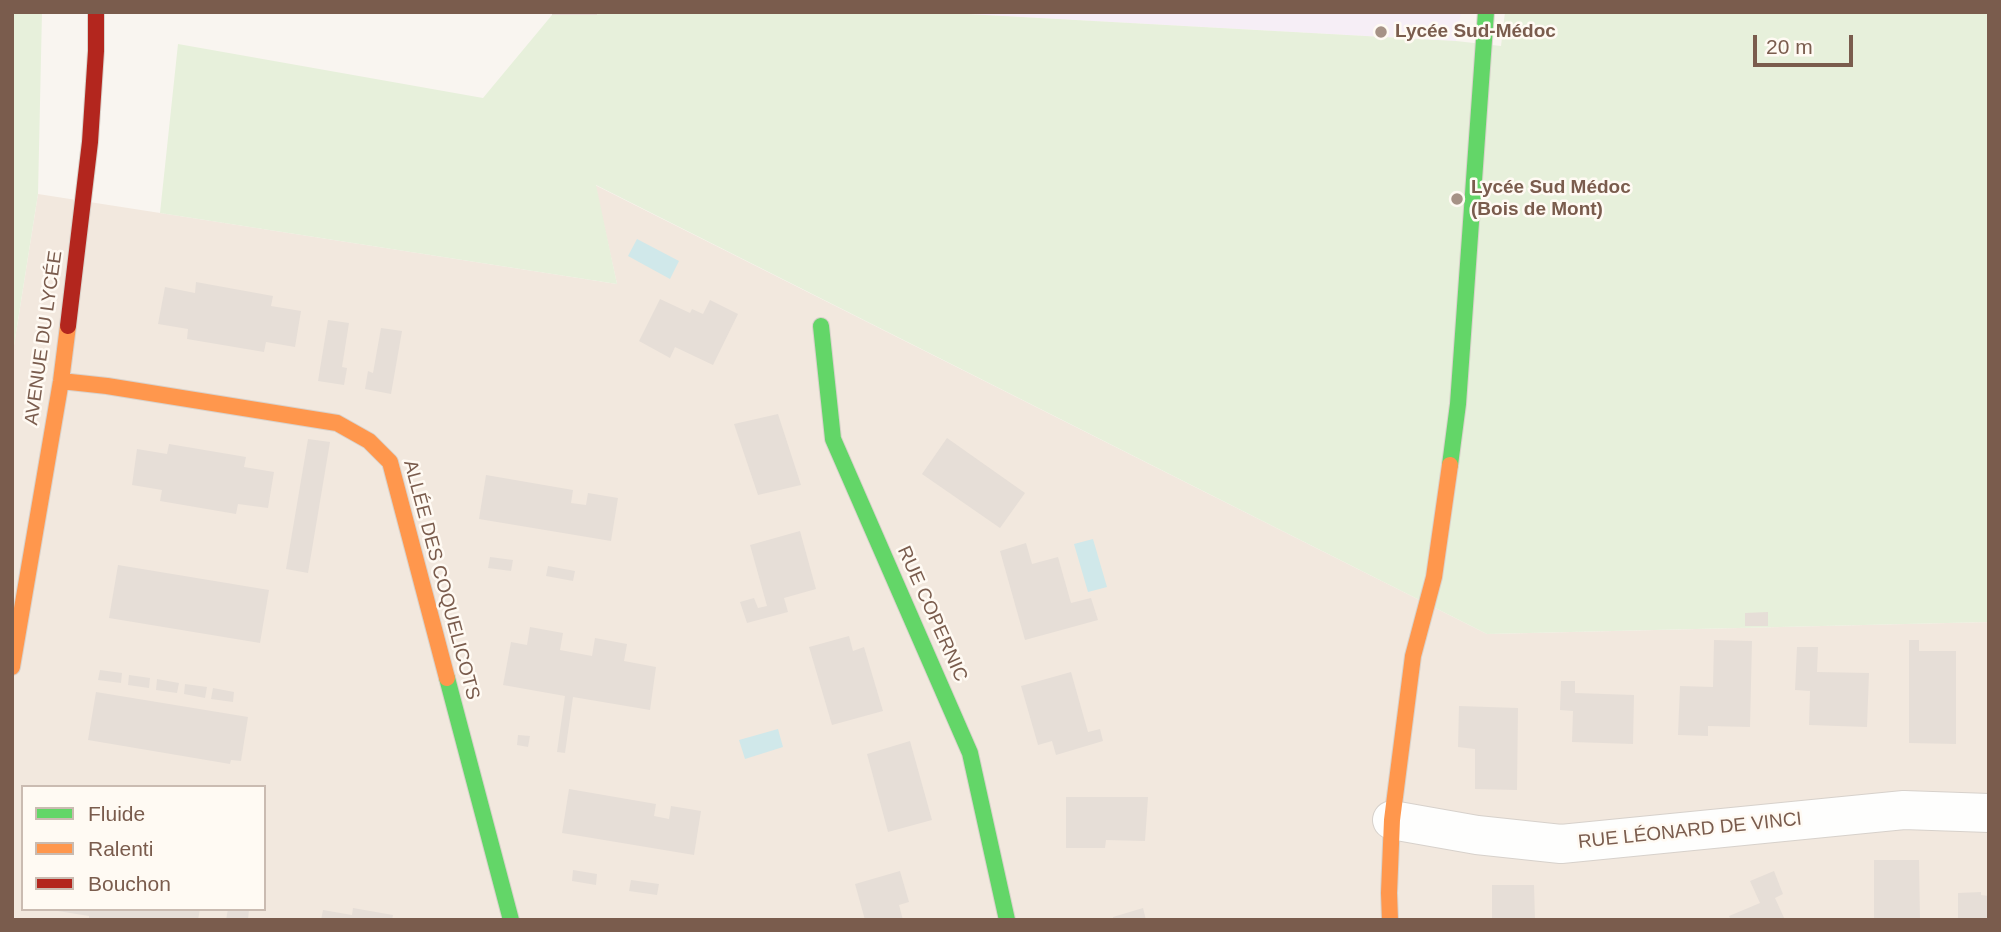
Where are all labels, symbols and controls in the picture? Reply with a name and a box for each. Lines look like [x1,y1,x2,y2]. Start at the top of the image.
place label: Lycée Sud-Médoc [1395,21,1556,43]
scale bar [1756,21,1856,65]
marker: Lycée Sud-Médoc [1373,24,1389,40]
text: 20 m [1766,35,1813,58]
place label: Lycée Sud Médoc (Bois de Mont) [1471,177,1631,221]
marker: Lycée Sud Médoc (Bois de Mont) [1449,191,1465,207]
street label: AVENUE DU LYCÉE [20,249,68,427]
street label: ALLÉE DES COQUELICOTS [398,458,484,702]
street label: RUE COPERNIC [892,543,972,685]
legend [21,785,266,911]
text: Fluide [88,802,145,825]
street label: RUE LÉONARD DE VINCI [1577,808,1803,854]
text: Ralenti [88,837,153,860]
text: Bouchon [88,872,171,895]

